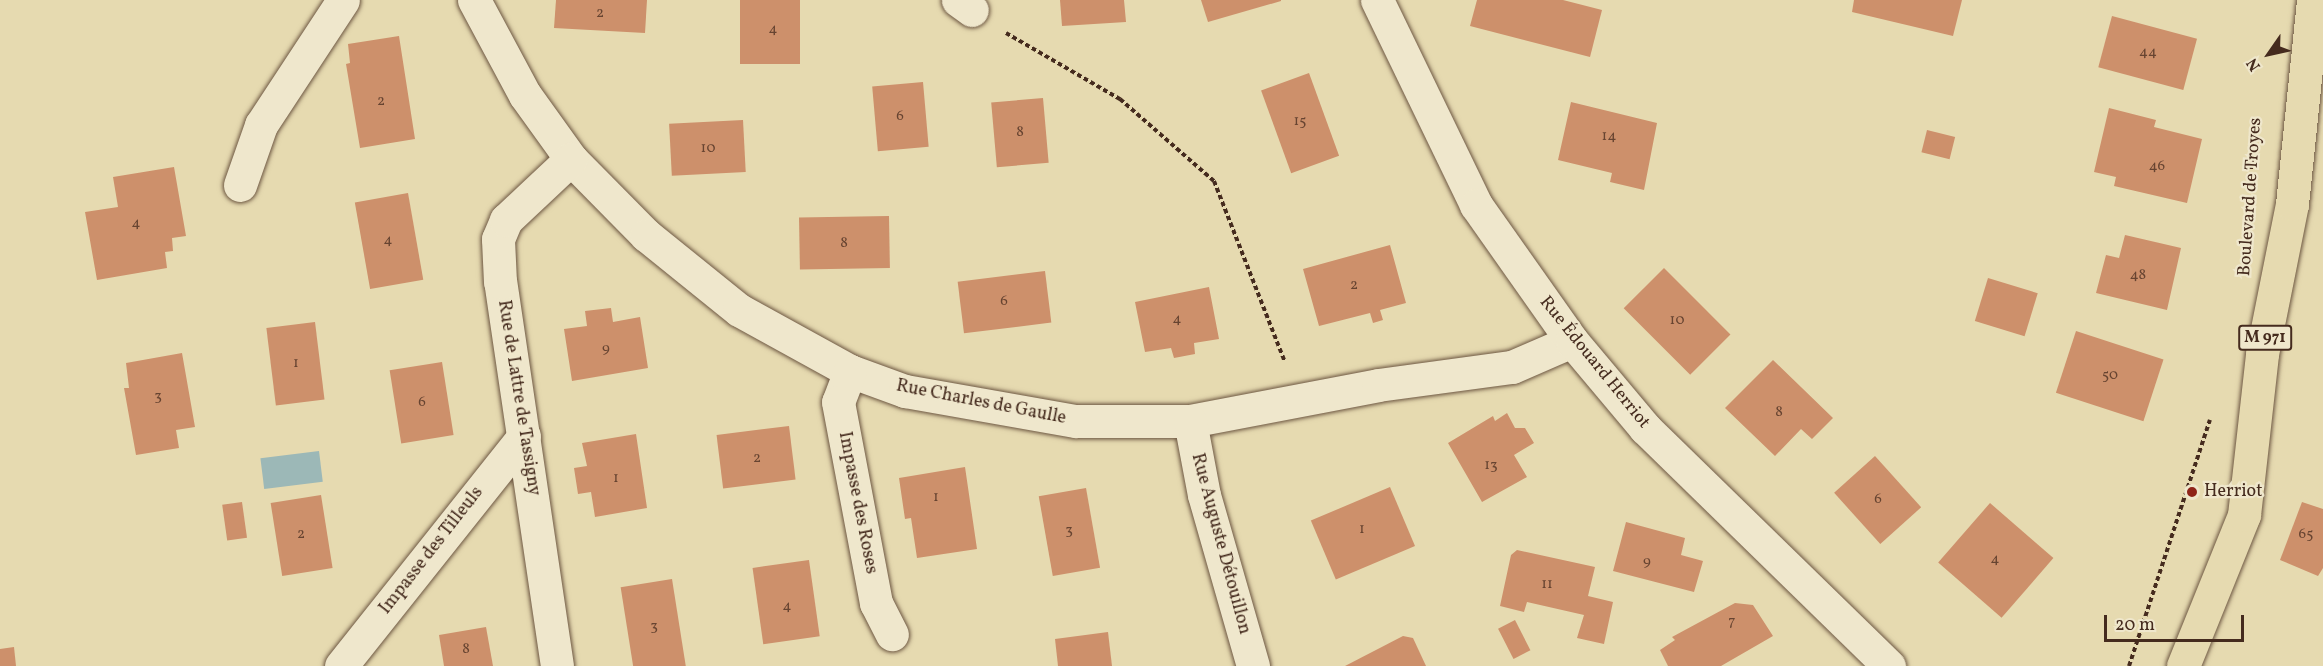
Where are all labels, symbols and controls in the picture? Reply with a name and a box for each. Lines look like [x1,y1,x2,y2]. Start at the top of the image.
house number: 2 [596,5,604,23]
house number: 4 [769,21,777,39]
north arrow [2239,24,2299,84]
house number: 44 [2139,44,2157,62]
text: N [2242,53,2266,75]
house number: 2 [377,93,385,111]
house number: 6 [896,108,904,126]
house number: 15 [1293,113,1307,131]
street label: Boulevard de Troyes [2235,117,2267,277]
house number: 8 [1016,124,1024,142]
house number: 14 [1602,128,1616,146]
house number: 10 [701,140,715,158]
house number: 46 [2149,158,2165,176]
house number: 4 [132,215,140,233]
house number: 4 [384,232,392,250]
house number: 8 [840,235,848,253]
house number: 48 [2130,267,2146,285]
house number: 2 [1350,277,1358,295]
street label: Rue Édouard Herriot [1534,292,1654,434]
house number: 6 [1000,293,1008,311]
street label: Rue de Lattre de Tassigny [492,298,544,498]
house number: 4 [1173,311,1181,329]
house number: 10 [1670,312,1684,330]
road number: M 971 [2238,325,2292,351]
house number: 9 [602,340,610,358]
house number: 1 [293,355,299,373]
house number: 50 [2102,367,2118,385]
street label: Rue Charles de Gaulle [894,376,1068,430]
house number: 3 [154,388,162,406]
house number: 6 [418,394,426,412]
house number: 8 [1775,404,1783,422]
street label: Impasse des Roses [833,430,881,576]
house number: 2 [753,450,761,468]
street label: Rue Auguste Détouillon [1185,451,1255,637]
house number: 13 [1484,457,1498,475]
house number: 1 [613,470,619,488]
place label: Herriot [2204,481,2262,503]
street label: Impasse des Tilleuls [375,483,489,619]
marker: Herriot [2185,485,2199,499]
house number: 1 [933,489,939,507]
house number: 6 [1874,491,1882,509]
house number: 1 [1359,521,1365,539]
house number: 3 [1065,522,1073,540]
house number: 2 [297,526,305,544]
house number: 65 [2299,526,2313,544]
house number: 4 [1991,551,1999,569]
house number: 9 [1643,553,1651,571]
house number: 11 [1541,576,1553,594]
house number: 4 [783,598,791,616]
scale bar [2107,603,2246,641]
house number: 7 [1728,613,1736,631]
text: 20 m [2115,613,2155,638]
house number: 3 [650,618,658,636]
house number: 8 [462,641,470,659]

